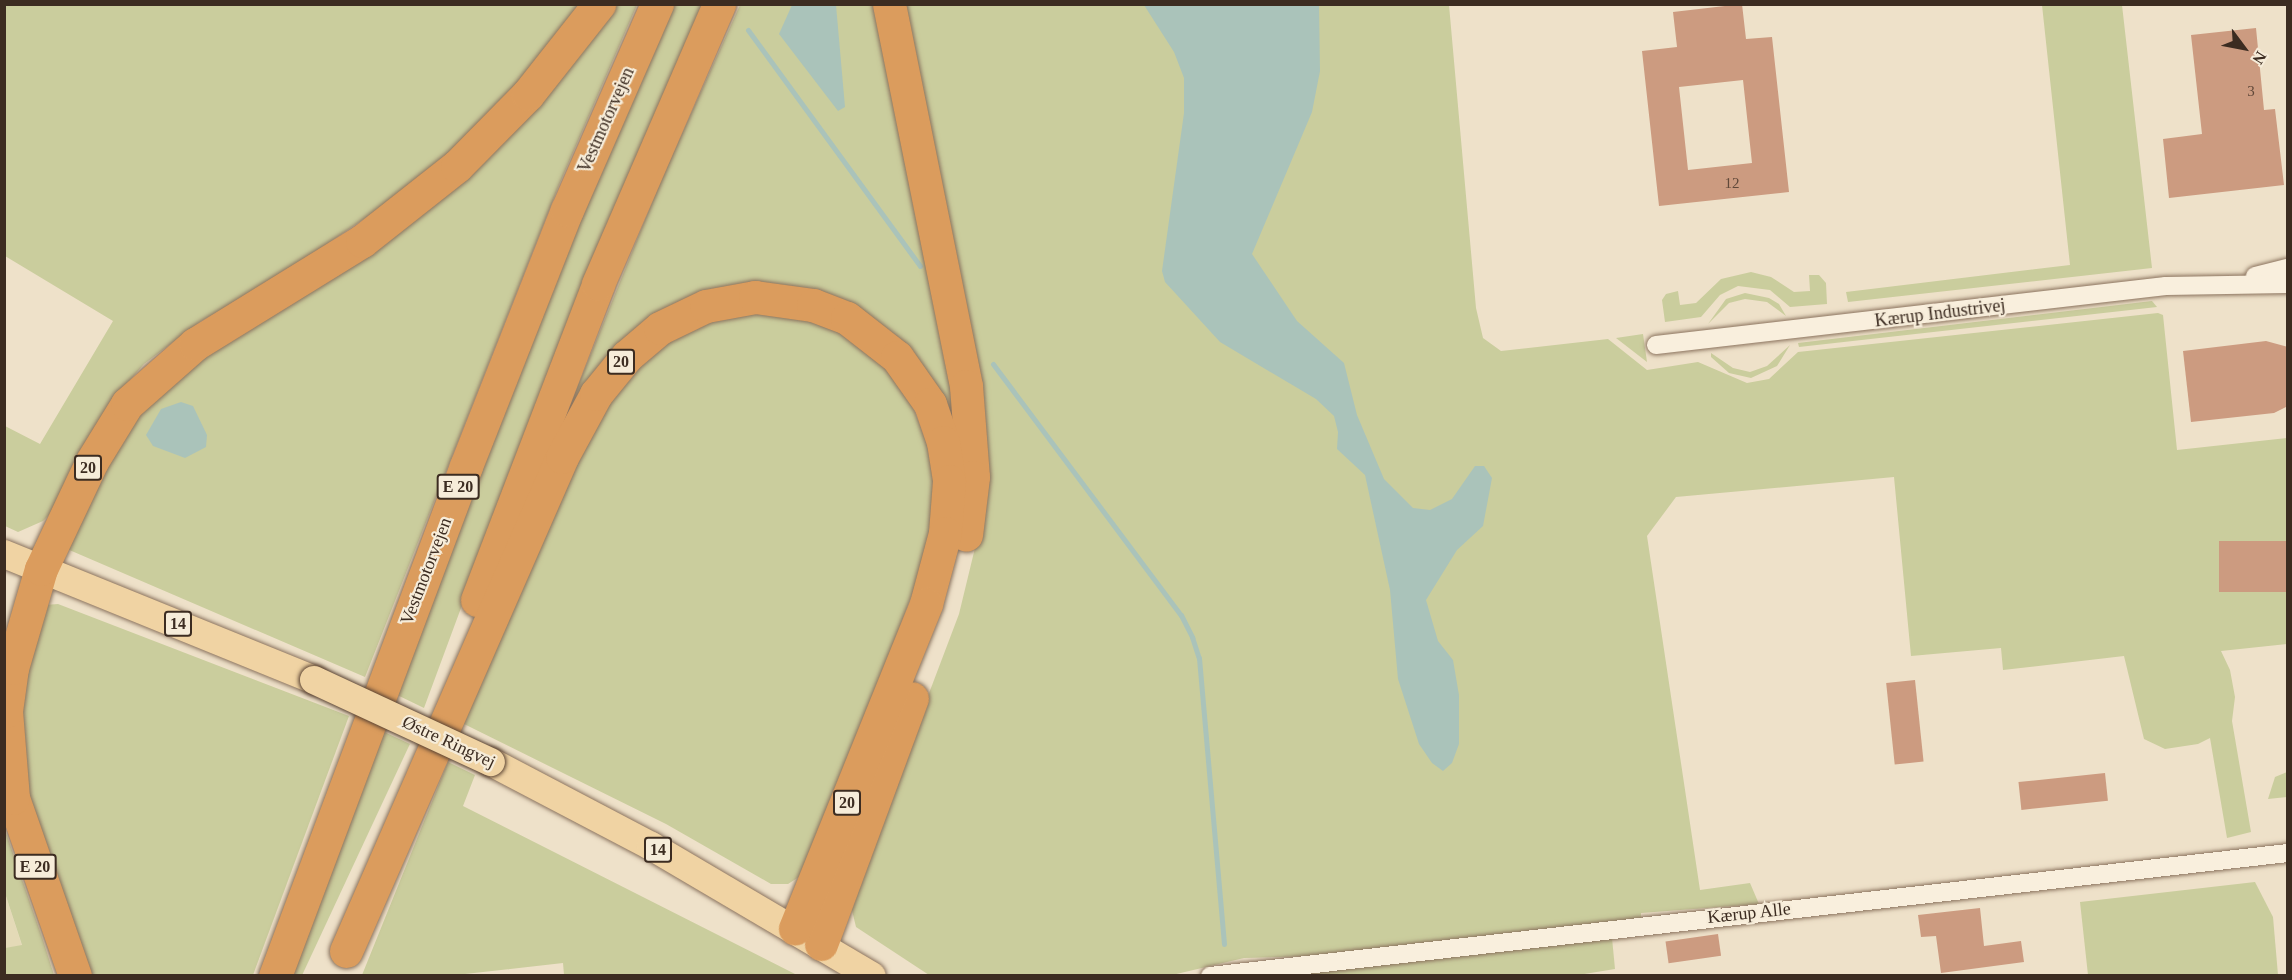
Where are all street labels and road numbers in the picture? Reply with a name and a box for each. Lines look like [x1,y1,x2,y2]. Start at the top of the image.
street label: Vestmotorvejen [573,64,639,176]
street label: Kærup Industrivej [1873,294,2007,332]
road number: 20 [606,349,636,375]
road number: 20 [73,455,103,481]
road number: E 20 [436,474,480,500]
street label: Vestmotorvejen [396,514,456,628]
road number: 14 [163,611,193,637]
street label: Østre Ringvej [399,711,499,773]
road number: 20 [832,790,862,816]
road number: 14 [643,837,673,863]
road number: E 20 [12,854,57,880]
street label: Kærup Alle [1706,898,1792,928]

